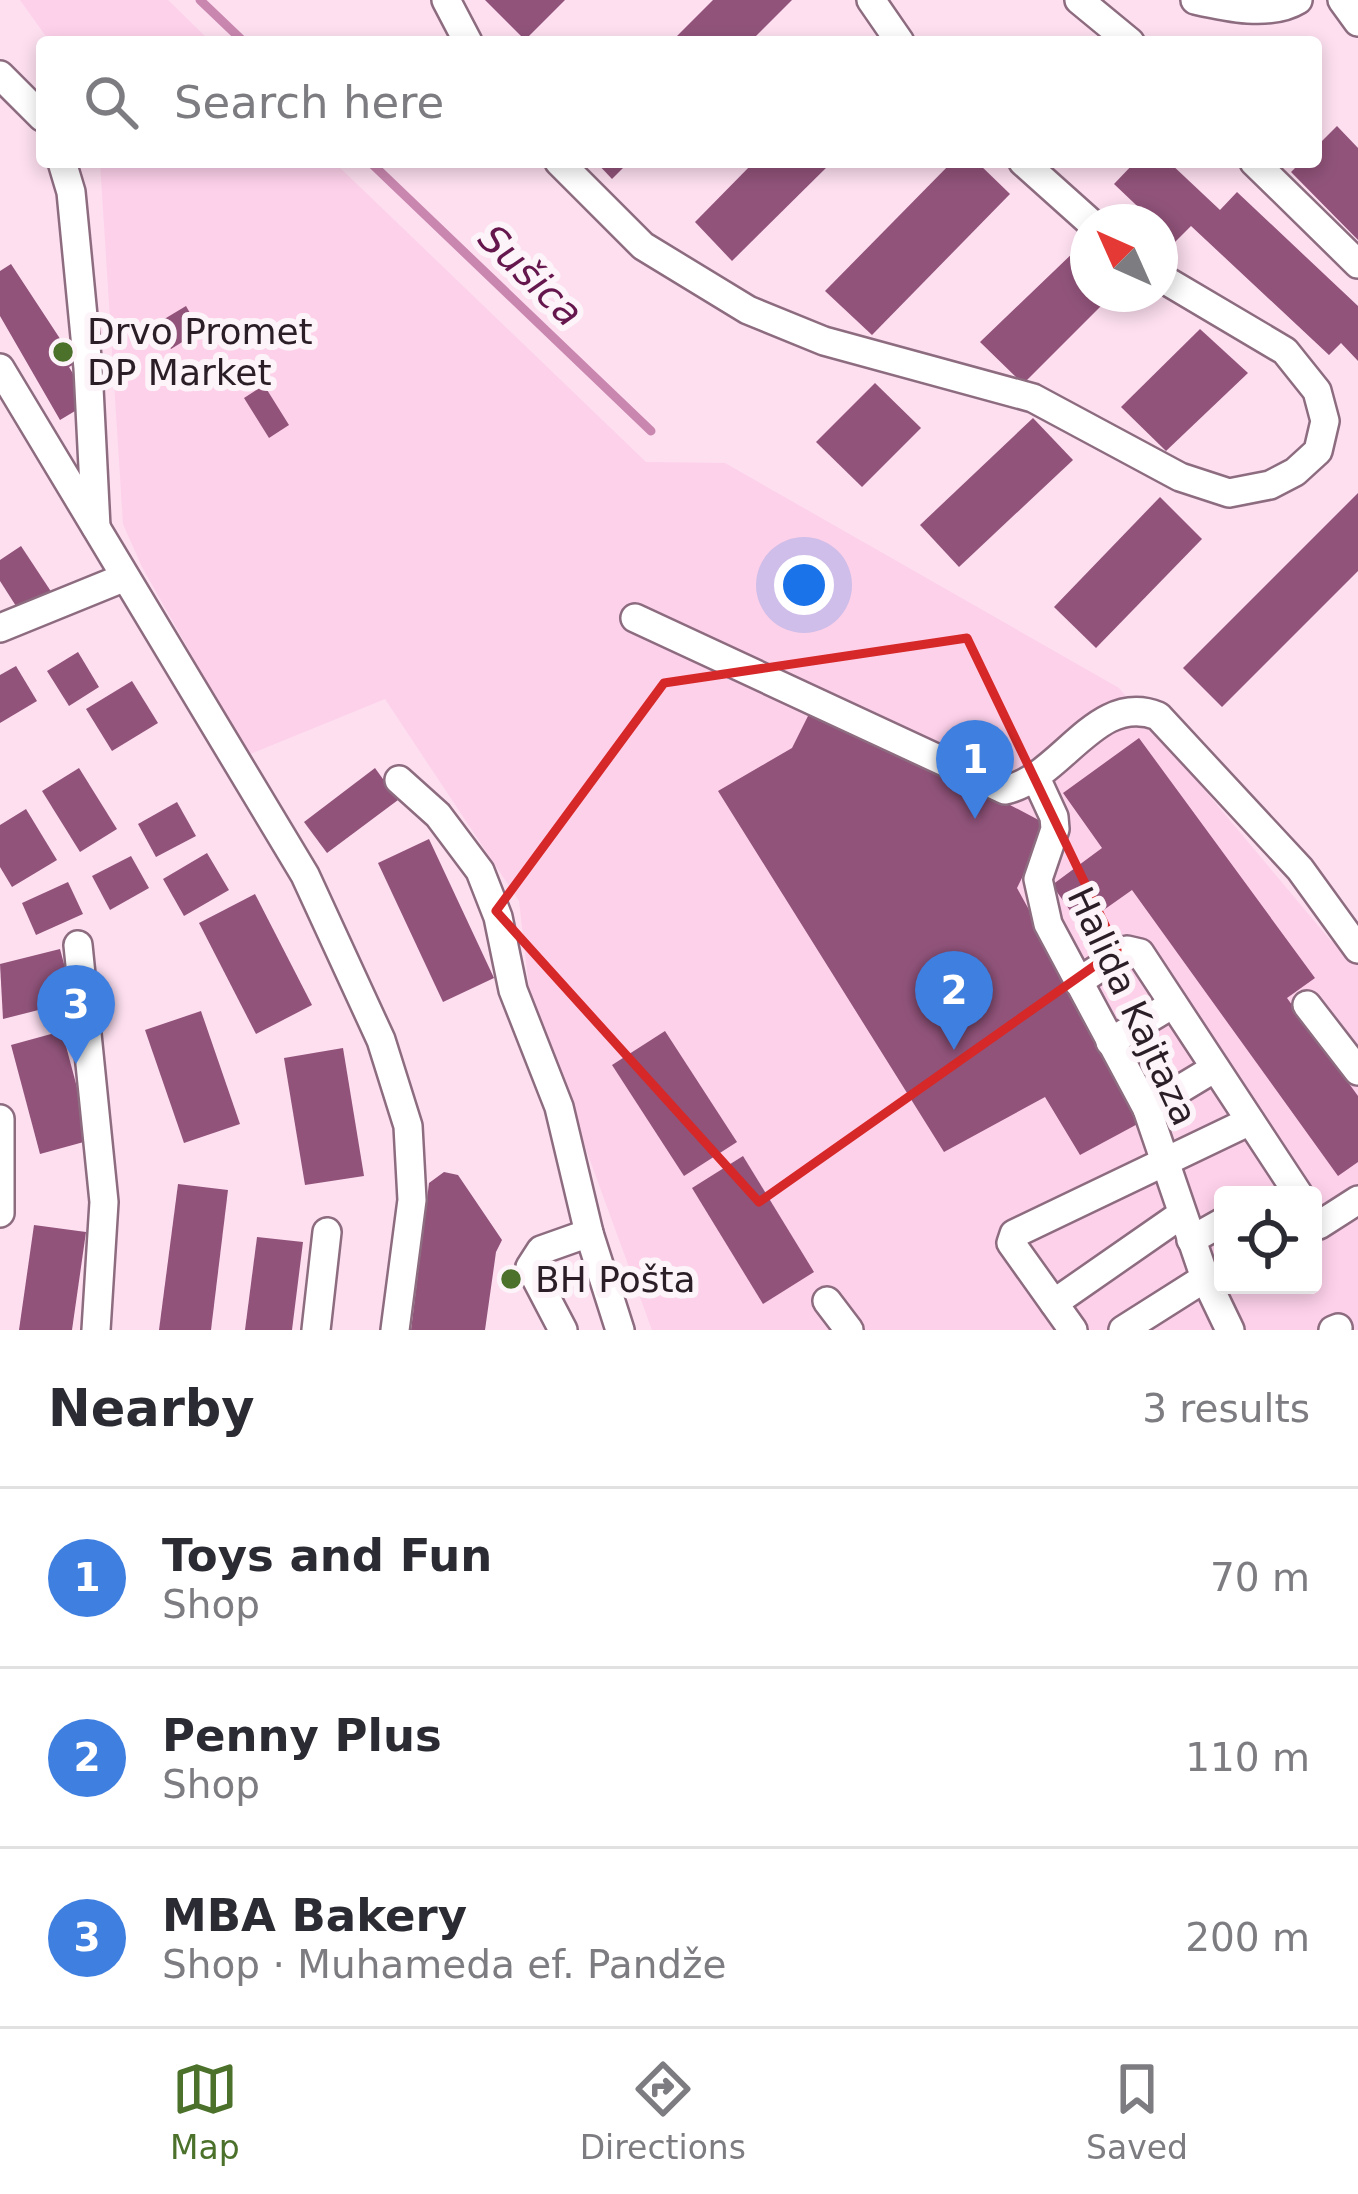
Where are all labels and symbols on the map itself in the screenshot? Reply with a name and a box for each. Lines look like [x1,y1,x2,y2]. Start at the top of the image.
north arrow [1070,204,1178,312]
water label: Sušica [470,215,592,335]
place label: Drvo Promet DP Market [87,311,313,393]
marker: Drvo Promet DP Market [50,339,76,365]
your location [774,555,834,615]
pin: 1 [936,720,1014,819]
street label: Halida Kajtaza [1060,881,1206,1132]
pin: 2 [915,951,993,1050]
pin: 3 [37,965,115,1064]
place label: BH Pošta [535,1259,696,1300]
marker: BH Pošta [498,1266,524,1292]

